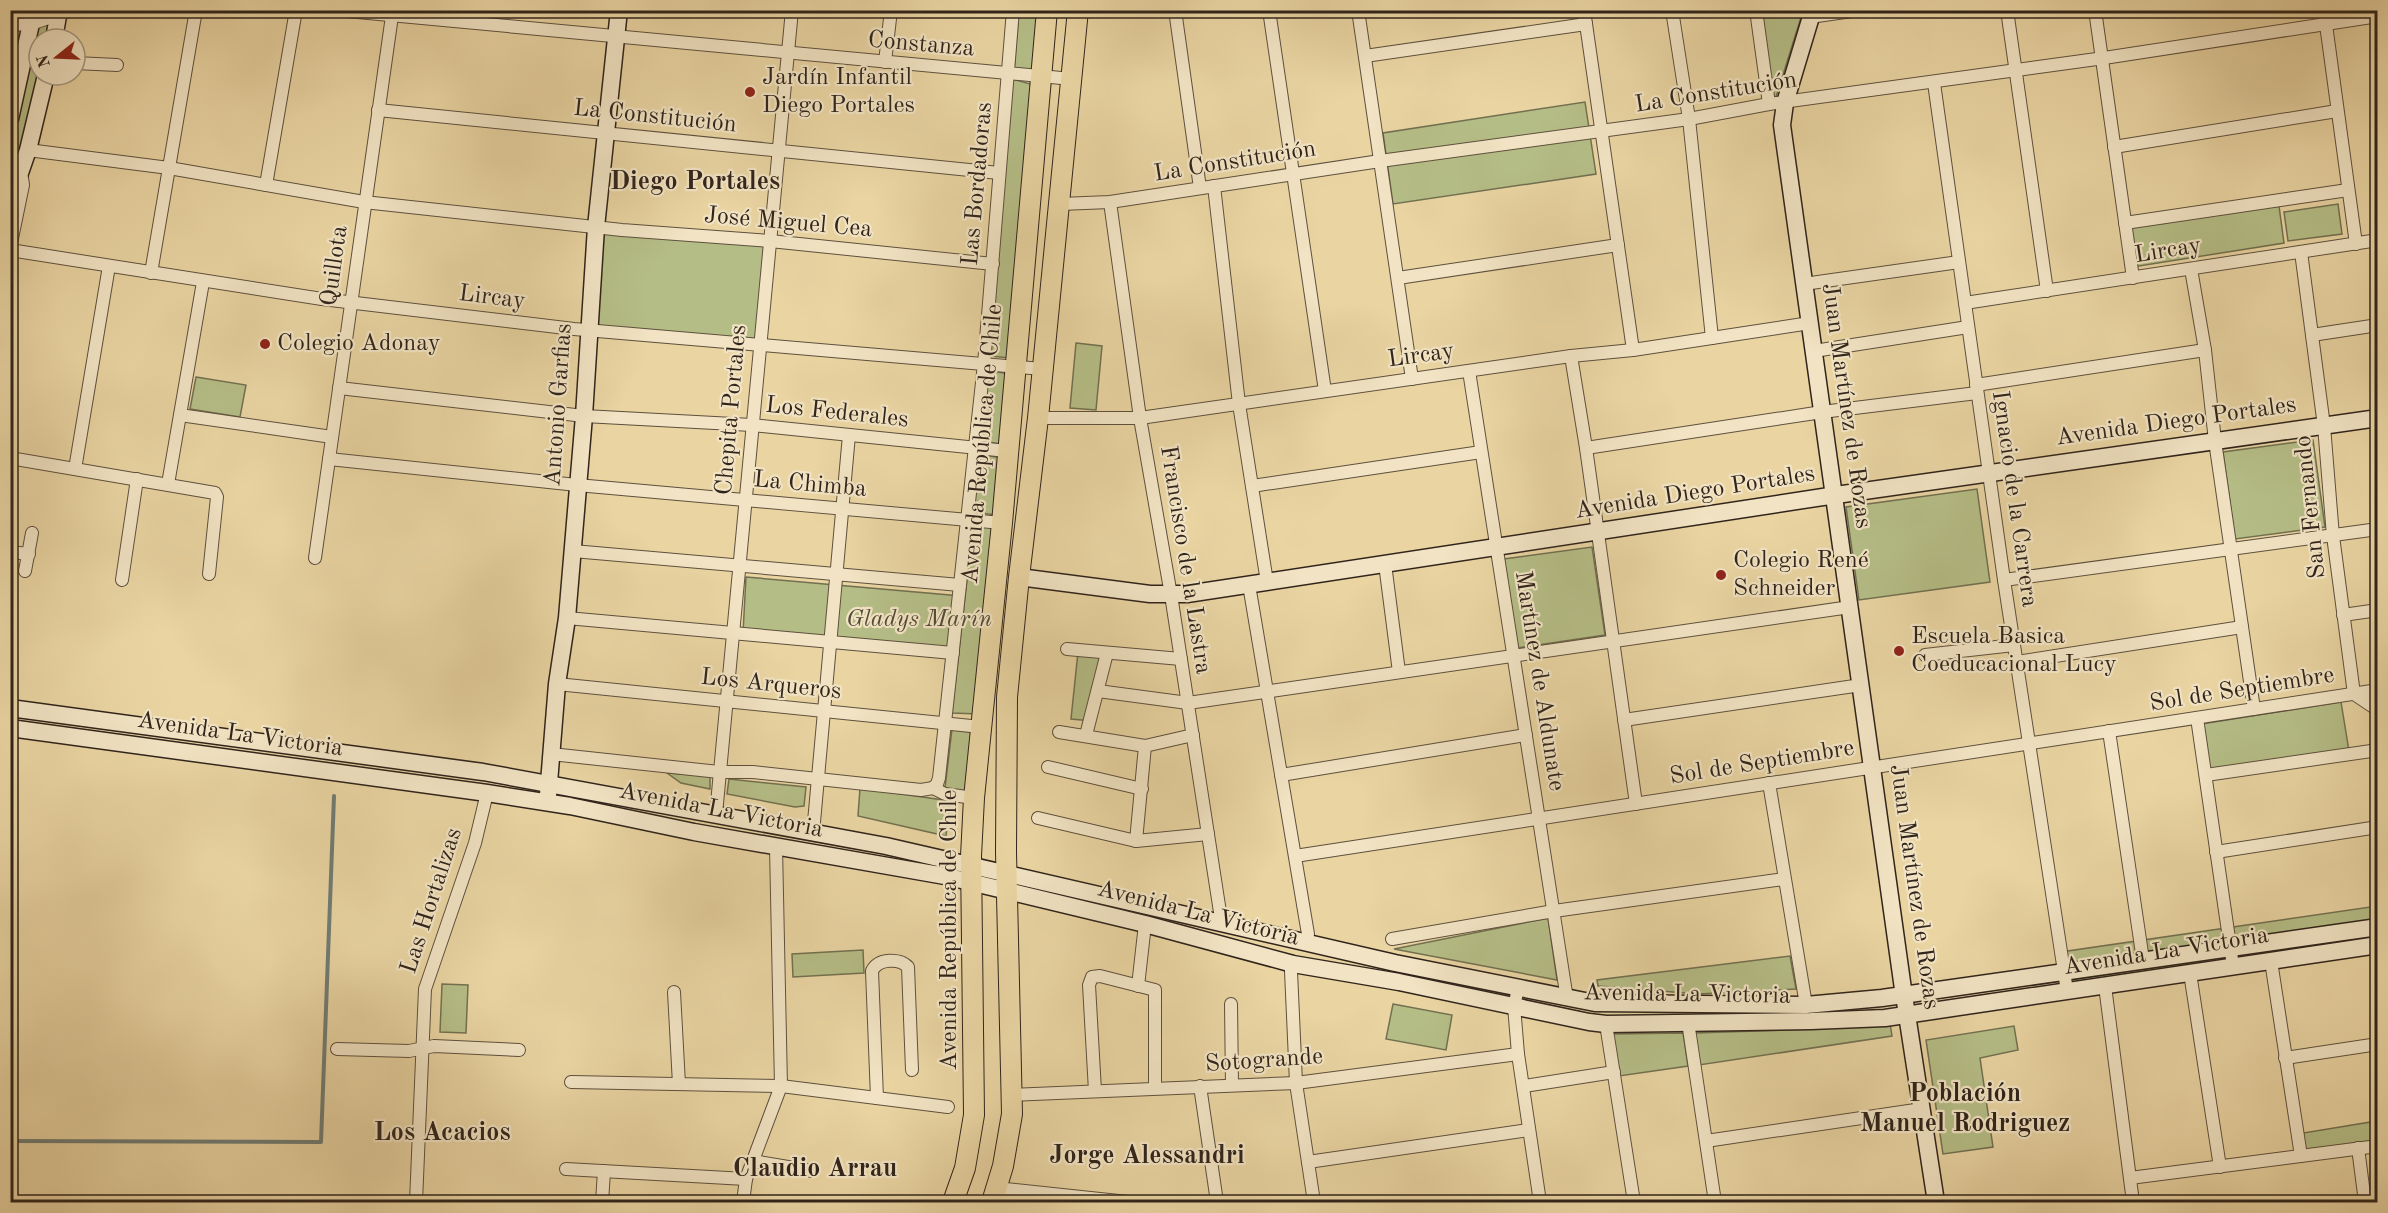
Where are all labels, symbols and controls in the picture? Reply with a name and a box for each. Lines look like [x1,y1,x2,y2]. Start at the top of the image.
north arrow [27,27,87,87]
street label: Constanza [867,28,975,62]
text: N [35,52,54,69]
place label: Jardín Infantil Diego Portales [762,66,915,118]
street label: La Constitución [1633,68,1799,118]
marker: Jardín Infantil Diego Portales [743,85,757,99]
street label: La Constitución [572,96,738,138]
street label: Las Bordadoras [959,101,997,267]
street label: La Constitución [1152,137,1318,187]
district label: Diego Portales [610,169,780,195]
street label: José Miguel Cea [703,204,873,242]
street label: Quillota [317,224,353,308]
street label: Lircay [2133,234,2203,268]
street label: Lircay [457,282,527,314]
street label: Juan Martínez de Rozas [1817,282,1875,530]
street label: Avenida República de Chile [959,303,1007,585]
street label: Antonio Garfias [541,323,577,487]
street label: Chepita Portales [713,324,751,496]
place label: Colegio Adonay [277,332,441,356]
marker: Colegio Adonay [258,337,272,351]
street label: Lircay [1386,339,1456,373]
street label: Ignacio de la Carrera [1987,389,2041,609]
street label: Avenida Diego Portales [2054,393,2298,451]
street label: Los Federales [764,394,910,432]
street label: San Fernando [2292,434,2330,580]
street label: Francisco de la Lastra [1155,444,1215,676]
street label: Avenida Diego Portales [1573,462,1817,524]
street label: La Chimba [752,468,868,502]
place label: Colegio René Schneider [1733,549,1869,601]
marker: Colegio René Schneider [1714,568,1728,582]
street label: Martínez de Aldunate [1510,569,1568,793]
park label: Gladys Marín [846,608,992,632]
place label: Escuela Basica Coeducacional Lucy [1911,625,2117,677]
marker: Escuela Basica Coeducacional Lucy [1892,644,1906,658]
street label: Sol de Septiembre [2148,664,2336,716]
street label: Los Arqueros [699,666,843,704]
street label: Avenida La Victoria [136,709,345,761]
street label: Sol de Septiembre [1668,737,1856,789]
street label: Juan Martínez de Rozas [1885,763,1943,1011]
street label: Avenida La Victoria [617,779,825,843]
street label: Avenida República de Chile [938,789,962,1071]
street label: Las Hortalizas [397,825,467,977]
street label: Avenida La Victoria [1094,877,1302,951]
street label: Avenida La Victoria [2062,924,2270,980]
street label: Avenida La Victoria [1583,981,1791,1009]
street label: Sotogrande [1204,1045,1324,1077]
district label: Población Manuel Rodriguez [1860,1081,2070,1137]
district label: Los Acacios [373,1120,511,1146]
district label: Jorge Alessandri [1049,1143,1245,1169]
district label: Claudio Arrau [733,1156,897,1182]

